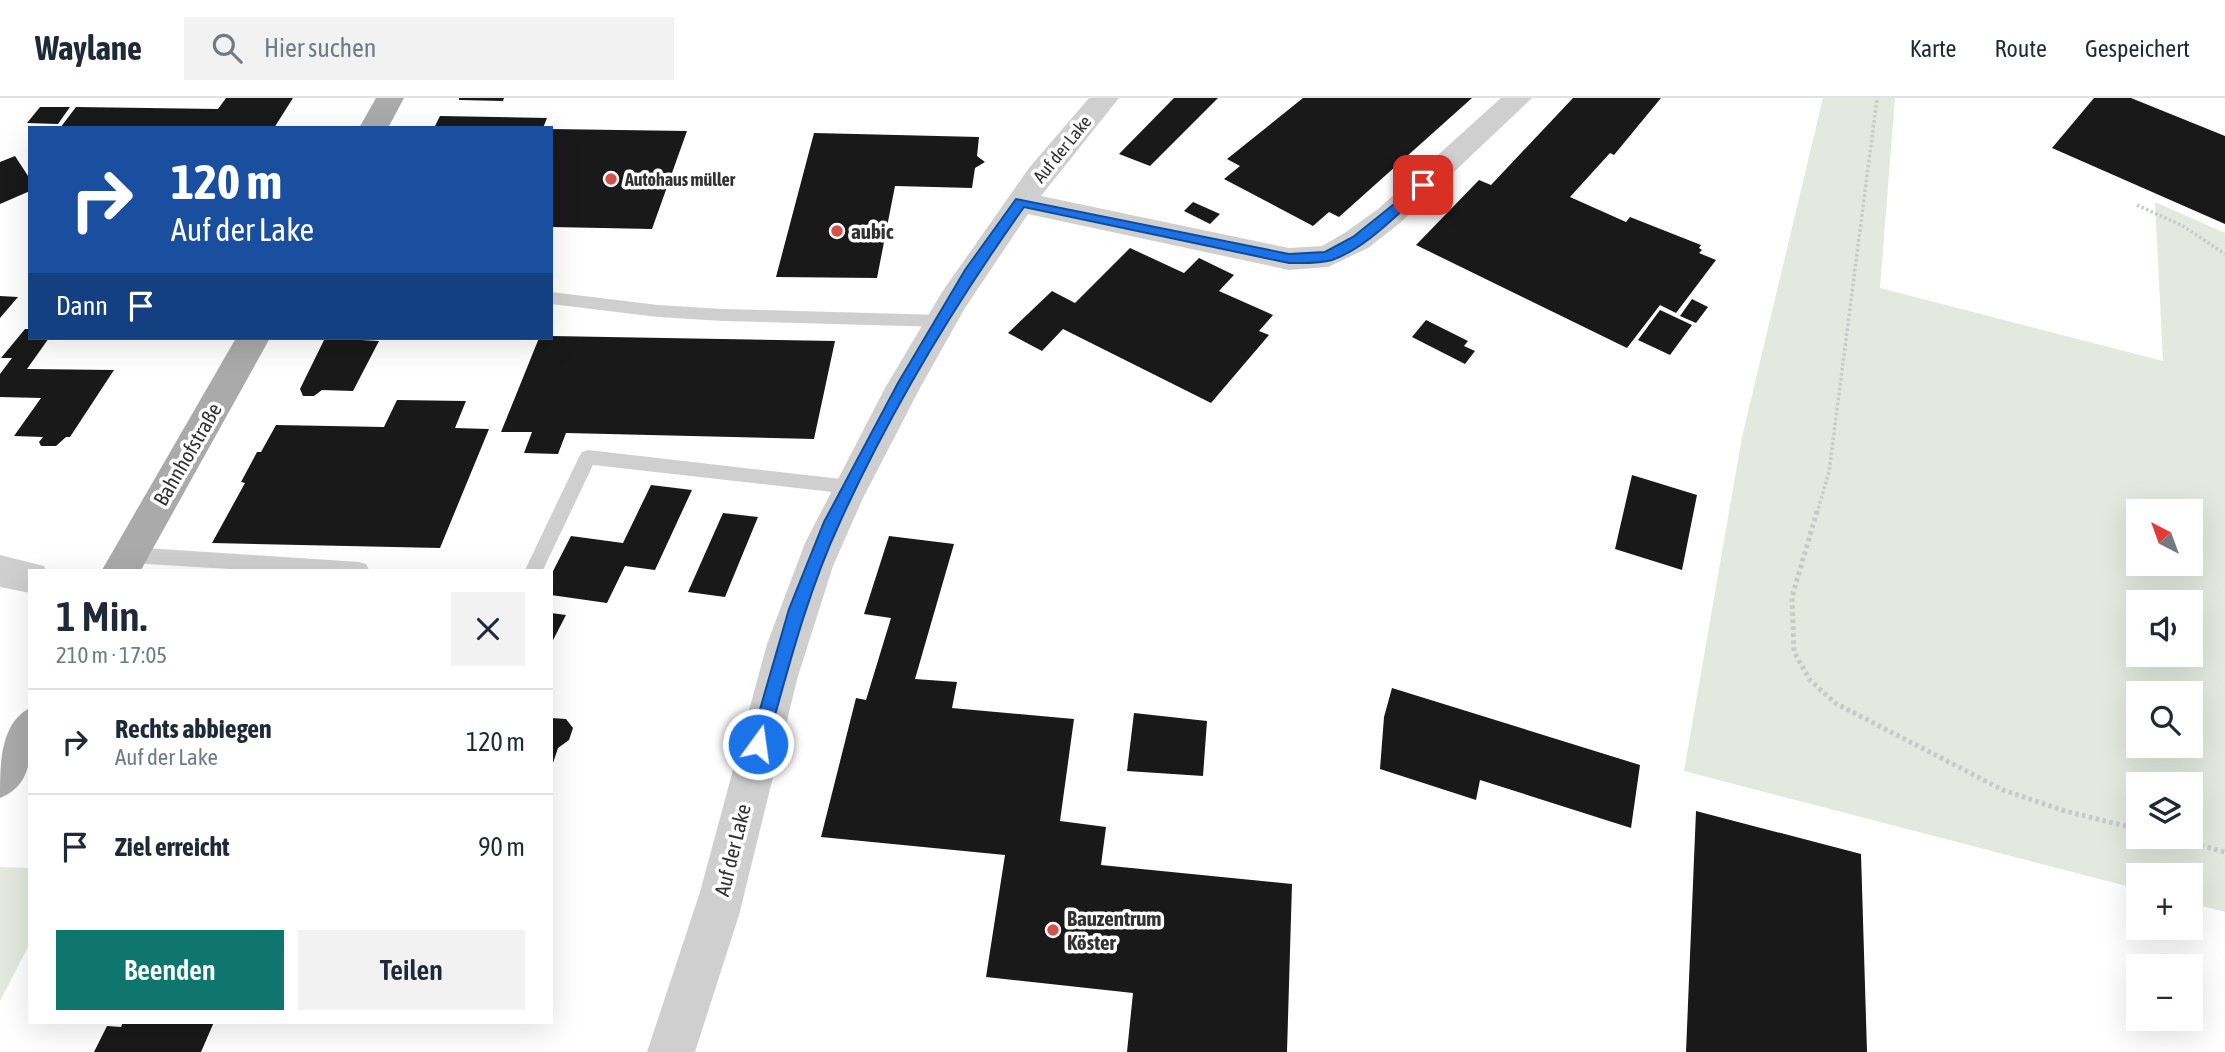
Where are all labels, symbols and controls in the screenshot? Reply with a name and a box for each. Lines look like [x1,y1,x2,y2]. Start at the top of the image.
search box [184,17,674,80]
text: Waylane [35,29,142,67]
icon: search [208,29,246,67]
text: Hier suchen [264,33,376,63]
text: Karte [1910,35,1956,62]
text: Route [1994,35,2047,62]
text: Gespeichert [2085,35,2190,62]
street label: Auf der Lake [1029,111,1095,187]
text: 120 m [171,153,282,209]
icon: right [56,154,147,245]
pin [1393,155,1453,215]
icon: arrive [1404,166,1442,204]
place label: Autohaus müller [624,169,736,190]
marker: Autohaus müller [603,171,619,187]
text: Auf der Lake [171,211,314,248]
place label: aubic [851,219,894,243]
marker: aubic [829,223,845,239]
icon: arrive [122,287,160,325]
text: Dann [56,291,108,321]
street label: Bahnhofstraße [148,398,226,510]
north arrow [2126,499,2203,576]
map controls [2126,499,2203,1031]
button: sound [2126,590,2203,667]
text: 1 Min. [56,592,147,640]
button: close [451,592,525,666]
text: 210 m · 17:05 [56,642,167,668]
button: search [2126,681,2203,758]
position arrow [721,707,795,781]
text: Rechts abbiegen [115,714,272,744]
icon: right [56,723,94,761]
text: 120 m [466,727,525,757]
text: Auf der Lake [115,744,218,770]
button: layers [2126,772,2203,849]
street label: Auf der Lake [709,802,755,898]
icon: arrive [56,828,94,866]
text: Ziel erreicht [115,832,230,862]
text: 90 m [478,832,525,862]
button: + [2126,863,2203,940]
place label: Bauzentrum Köster [1067,906,1161,954]
marker: Bauzentrum Köster [1045,922,1061,938]
button: Beenden [56,930,284,1010]
button: Teilen [298,930,525,1010]
button: − [2126,954,2203,1031]

